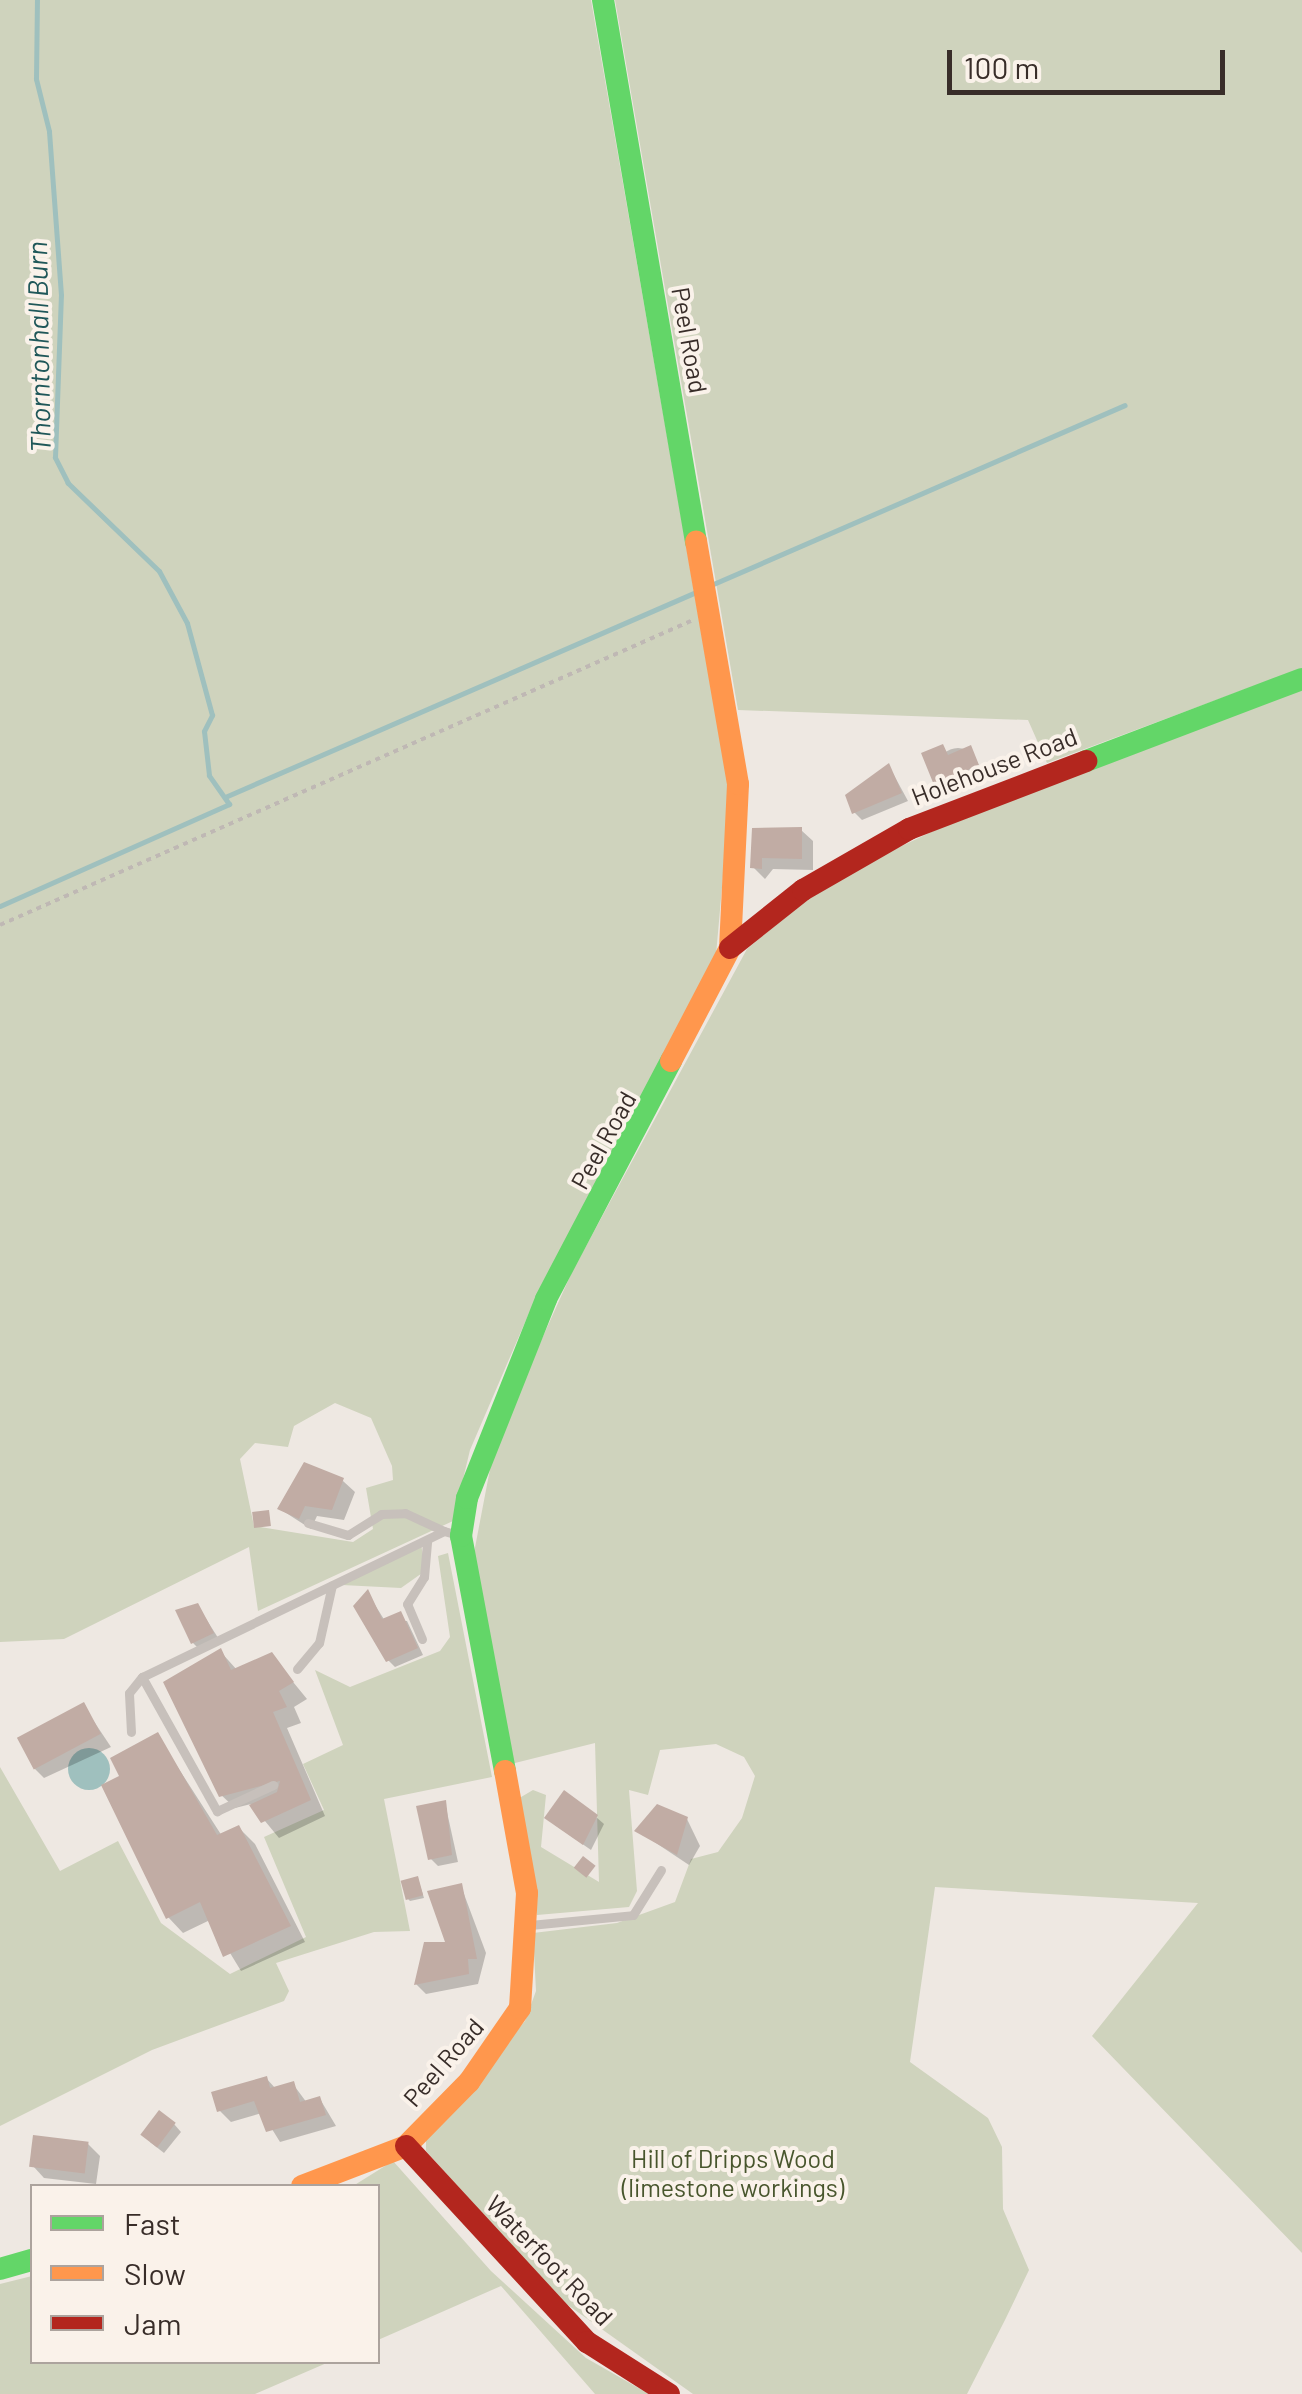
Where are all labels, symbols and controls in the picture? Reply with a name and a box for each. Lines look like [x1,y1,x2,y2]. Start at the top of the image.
scale bar [952,30,1230,92]
text: 100 m [964,49,1039,85]
water label: Thorntonhall Burn [19,241,57,453]
street label: Peel Road [666,285,714,395]
street label: Holehouse Road [907,721,1081,811]
street label: Peel Road [564,1086,642,1194]
street label: Peel Road [397,2012,489,2112]
park label: Hill of Dripps Wood (limestone workings) [622,2144,844,2203]
legend [30,2184,380,2364]
street label: Waterfoot Road [480,2189,620,2331]
text: Fast [124,2205,181,2241]
text: Slow [124,2255,186,2291]
text: Jam [124,2305,181,2341]

